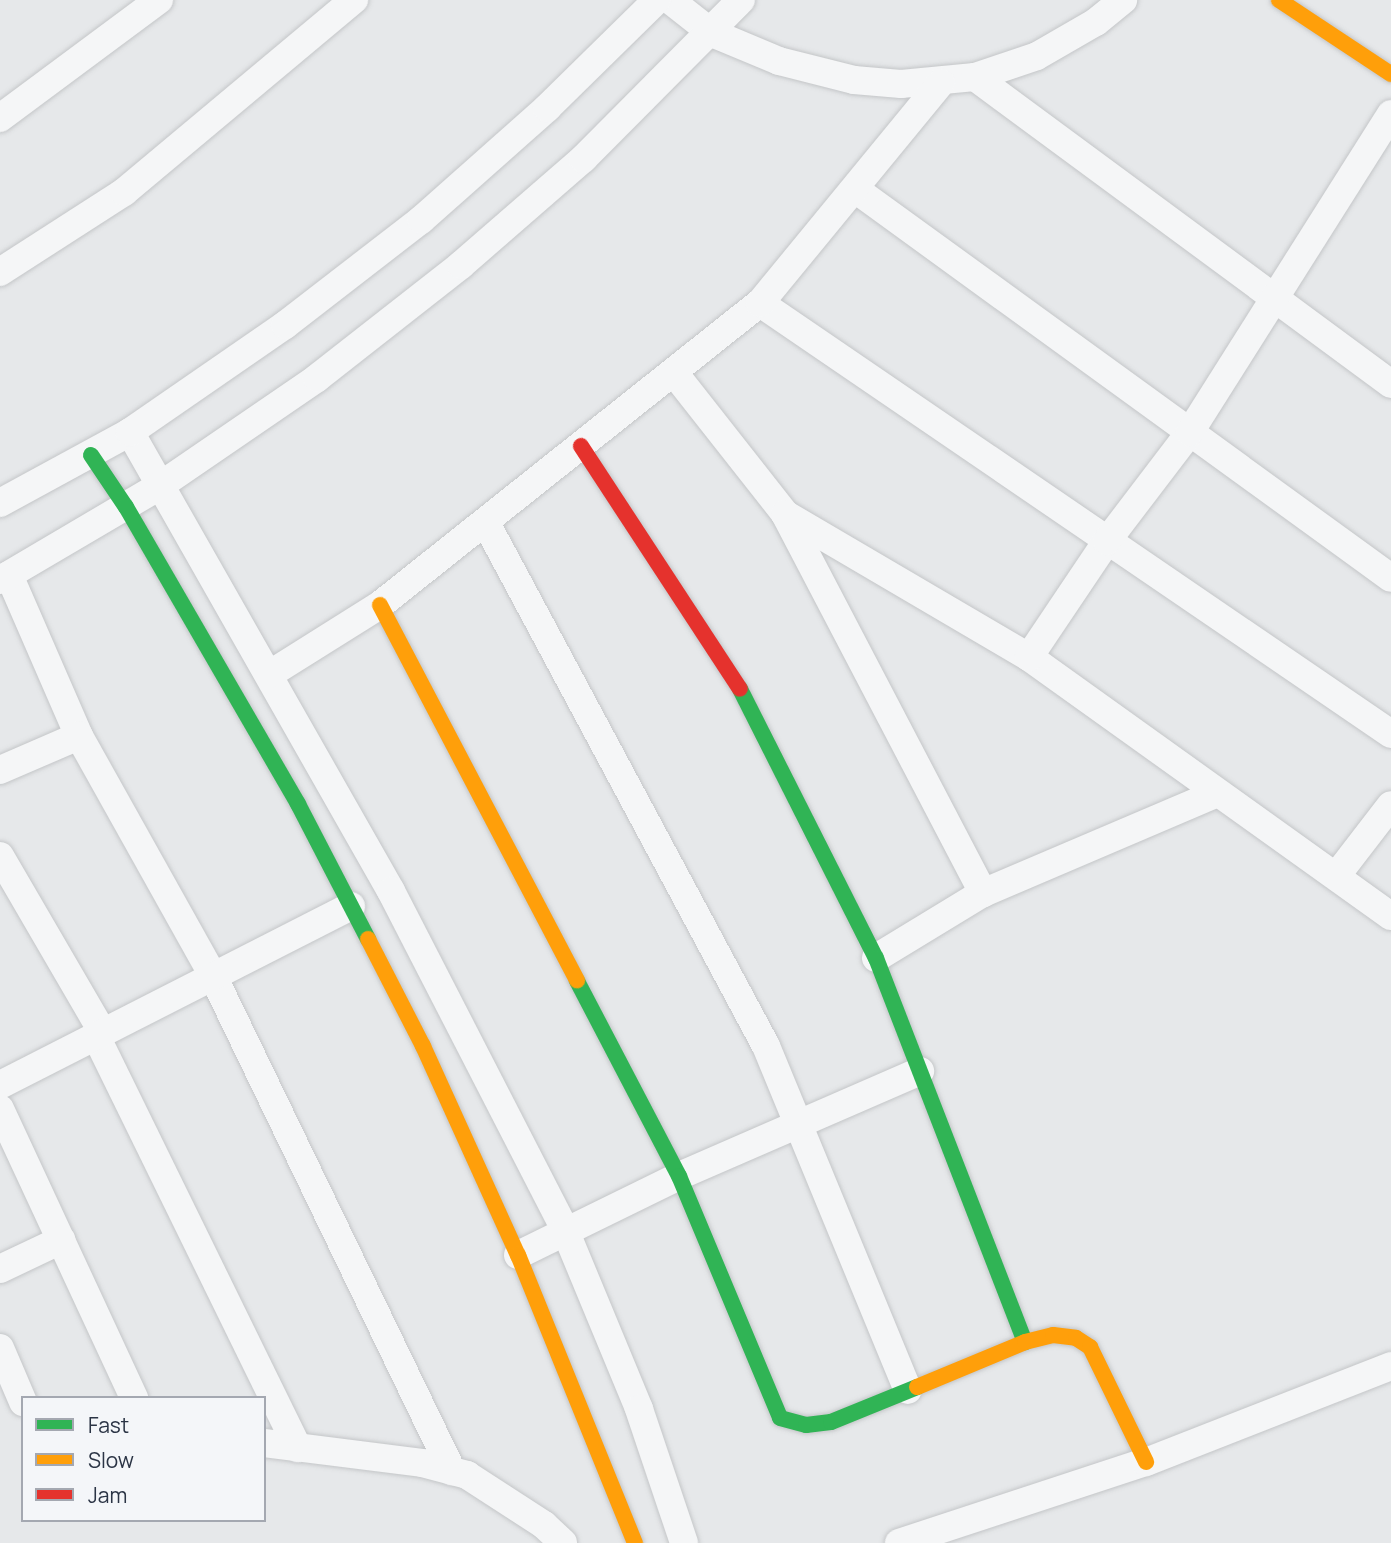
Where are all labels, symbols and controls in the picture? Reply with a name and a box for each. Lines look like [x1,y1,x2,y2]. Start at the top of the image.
legend [21,1396,266,1522]
text: Fast [88,1411,129,1439]
text: Slow [88,1446,134,1474]
text: Jam [88,1481,127,1509]

